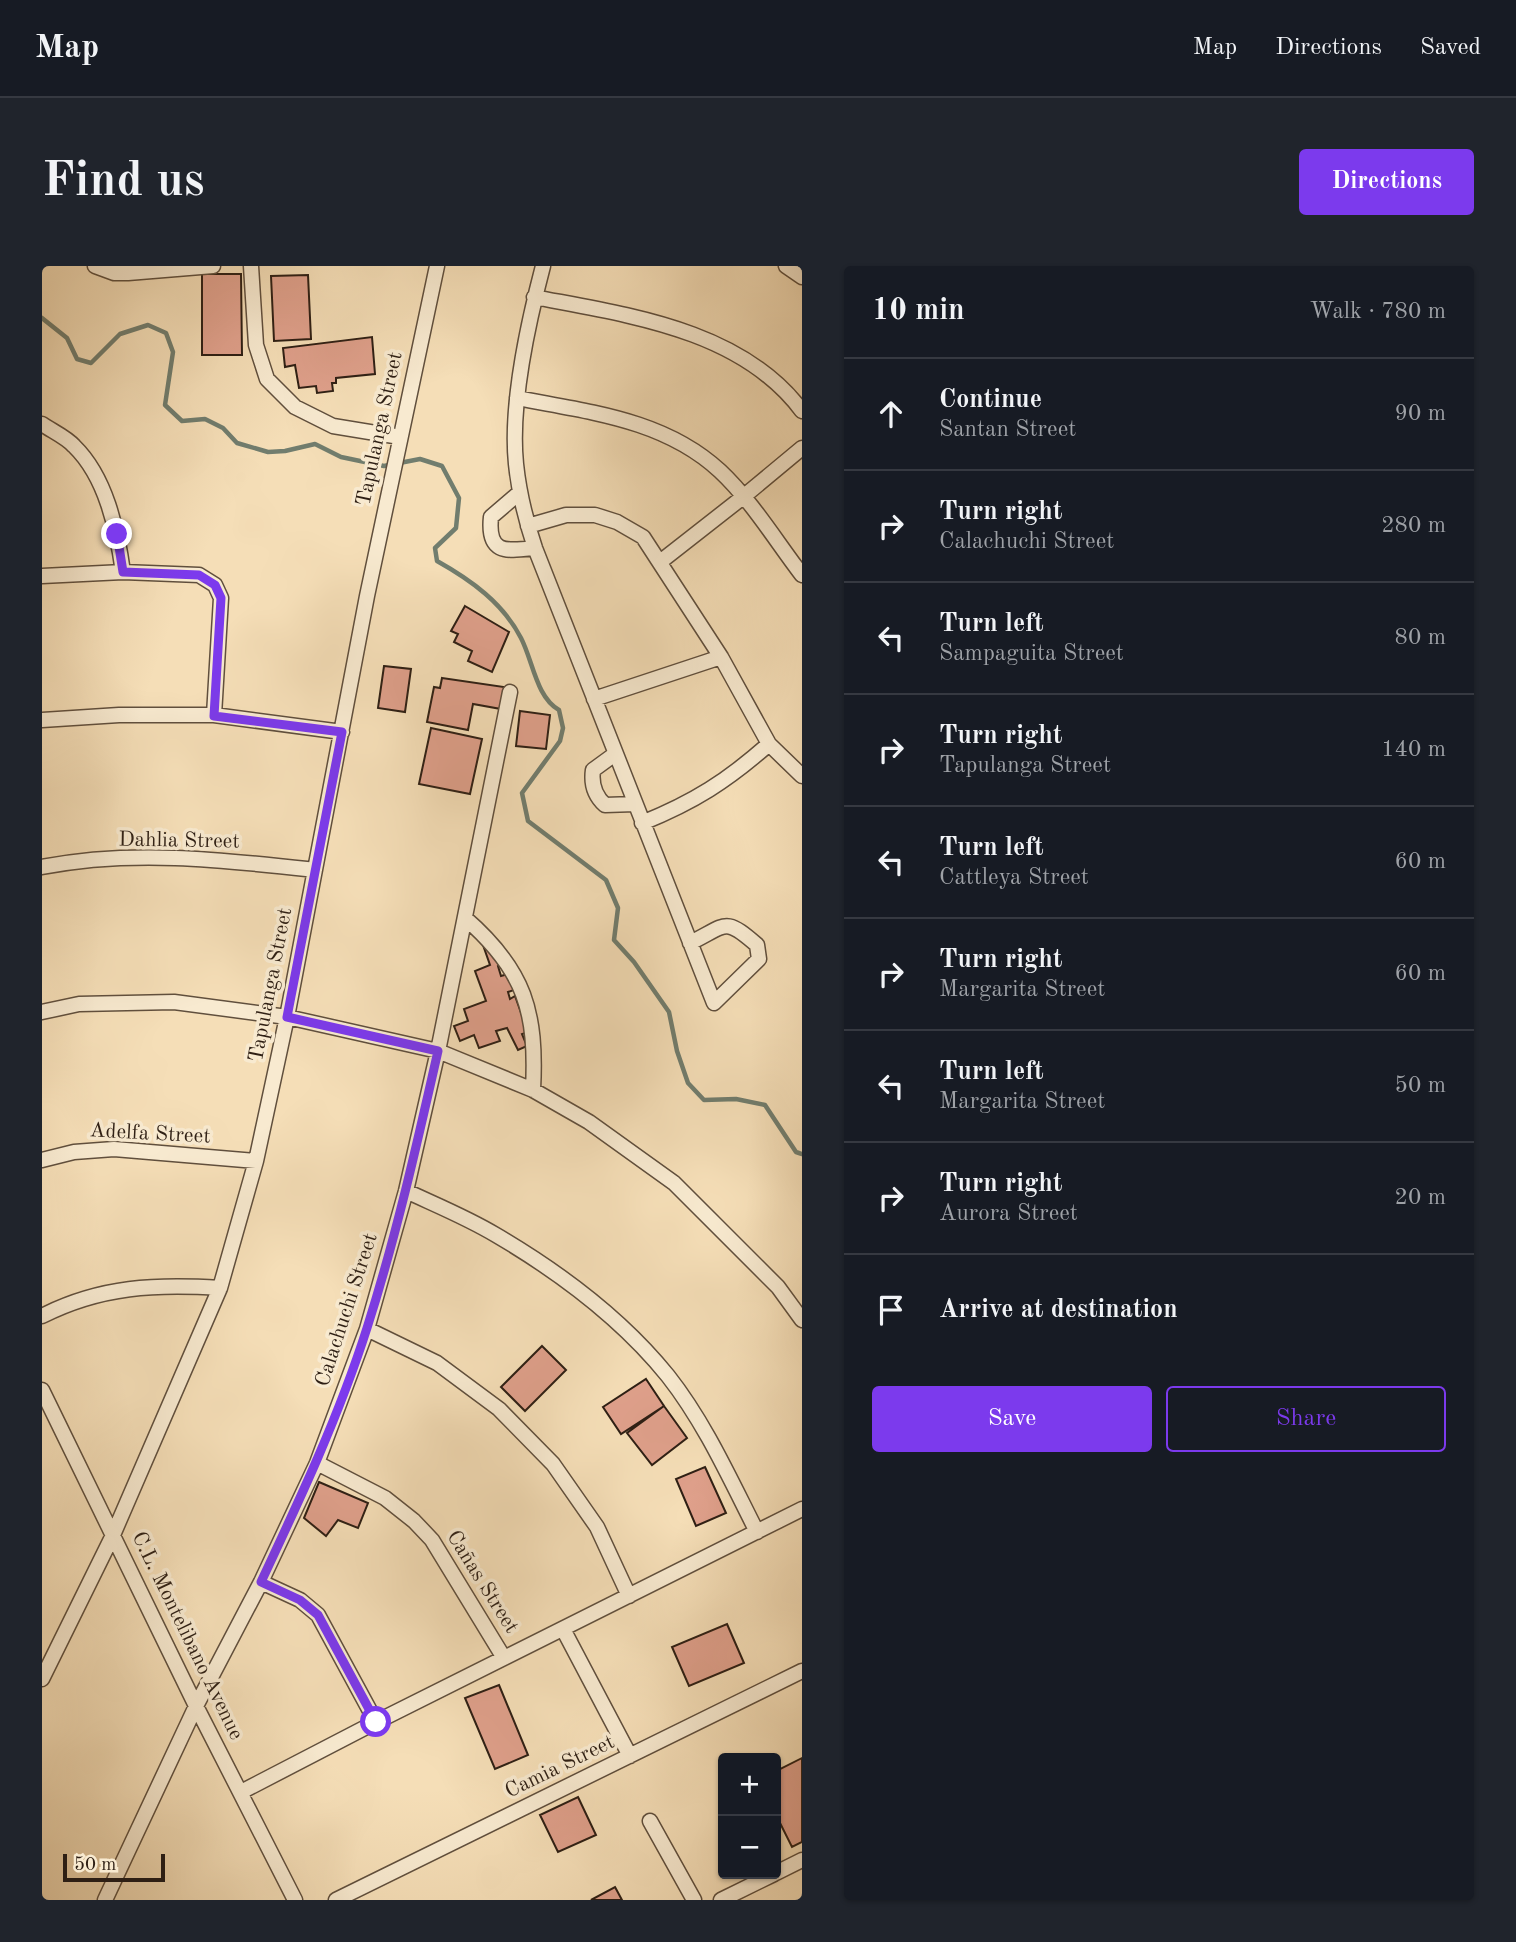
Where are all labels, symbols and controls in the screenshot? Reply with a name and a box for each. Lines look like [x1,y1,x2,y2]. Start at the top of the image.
text: Map [35,32,99,65]
text: Map [1193,36,1237,60]
text: Directions [1275,36,1382,60]
text: Saved [1420,36,1481,60]
button: Directions [1299,149,1474,215]
text: Find us [42,158,205,207]
text: 10 min [872,296,965,326]
text: Walk · 780 m [1310,300,1446,323]
street label: Tapulanga Street [353,350,407,508]
text: Continue [939,387,1042,413]
icon: ahead [872,395,910,433]
text: 90 m [1395,402,1446,425]
text: Santan Street [939,418,1076,441]
text: Turn right [939,499,1062,525]
icon: right [872,507,910,545]
text: 280 m [1381,514,1446,537]
route end [101,518,132,549]
text: Calachuchi Street [939,530,1114,553]
text: Turn left [939,611,1044,637]
icon: left [872,619,910,657]
text: 80 m [1395,626,1446,649]
text: Sampaguita Street [939,642,1124,665]
text: Turn right [939,723,1062,749]
icon: right [872,731,910,769]
text: 140 m [1381,738,1446,761]
text: Tapulanga Street [939,754,1111,777]
street label: Dahlia Street [118,829,240,853]
text: Turn left [939,835,1044,861]
icon: left [872,843,910,881]
text: 60 m [1395,850,1446,873]
text: Cattleya Street [939,866,1089,889]
street label: Tapulanga Street [246,906,296,1064]
text: Turn right [939,947,1062,973]
icon: right [872,955,910,993]
text: 60 m [1395,962,1446,985]
text: Margarita Street [939,978,1105,1001]
text: Turn left [939,1059,1044,1085]
icon: left [872,1067,910,1105]
text: 50 m [1395,1074,1446,1097]
text: Margarita Street [939,1090,1105,1113]
street label: Adelfa Street [89,1120,211,1148]
text: Turn right [939,1171,1062,1197]
icon: right [872,1179,910,1217]
text: 20 m [1395,1186,1446,1209]
text: Aurora Street [939,1202,1078,1225]
street label: Calachuchi Street [312,1231,382,1389]
icon: arrive [872,1291,910,1329]
text: Arrive at destination [939,1297,1178,1323]
button: Save [872,1386,1152,1452]
button: Share [1166,1386,1446,1452]
street label: Cañas Street [442,1527,522,1637]
street label: C.L. Montelibano Avenue [127,1529,247,1743]
route start [360,1706,391,1737]
street label: Camia Street [502,1732,618,1802]
map controls [718,1753,781,1879]
button: + [718,1753,781,1816]
button: − [718,1816,781,1879]
scale bar [63,1851,164,1883]
text: 50 m [74,1856,116,1875]

